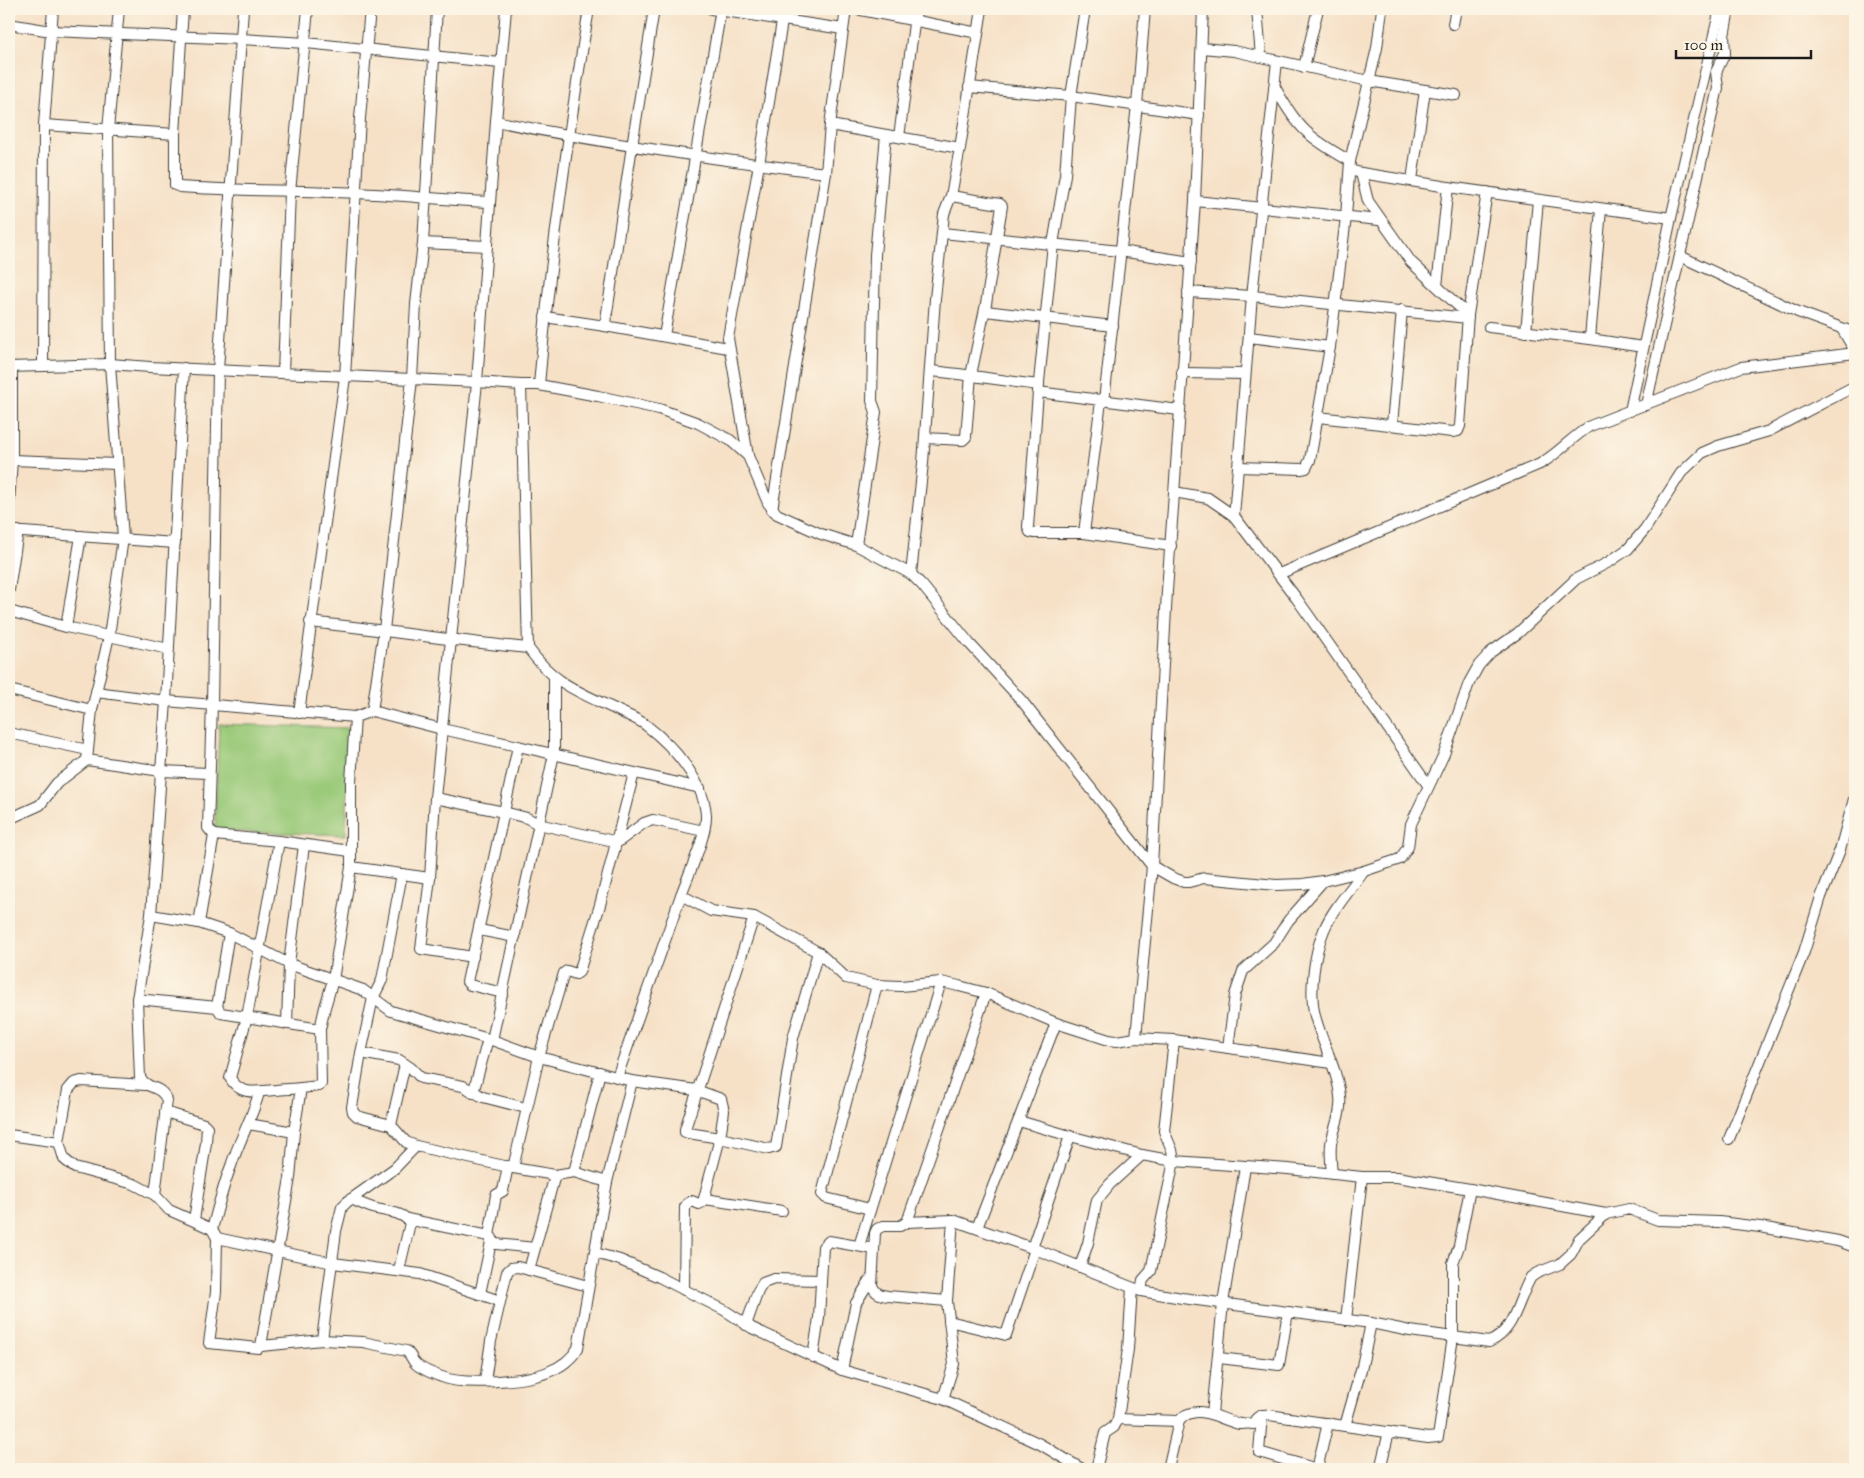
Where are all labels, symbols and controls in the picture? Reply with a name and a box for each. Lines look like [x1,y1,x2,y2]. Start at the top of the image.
scale bar [1676,28,1812,60]
text: 100 m [1684,36,1724,54]

